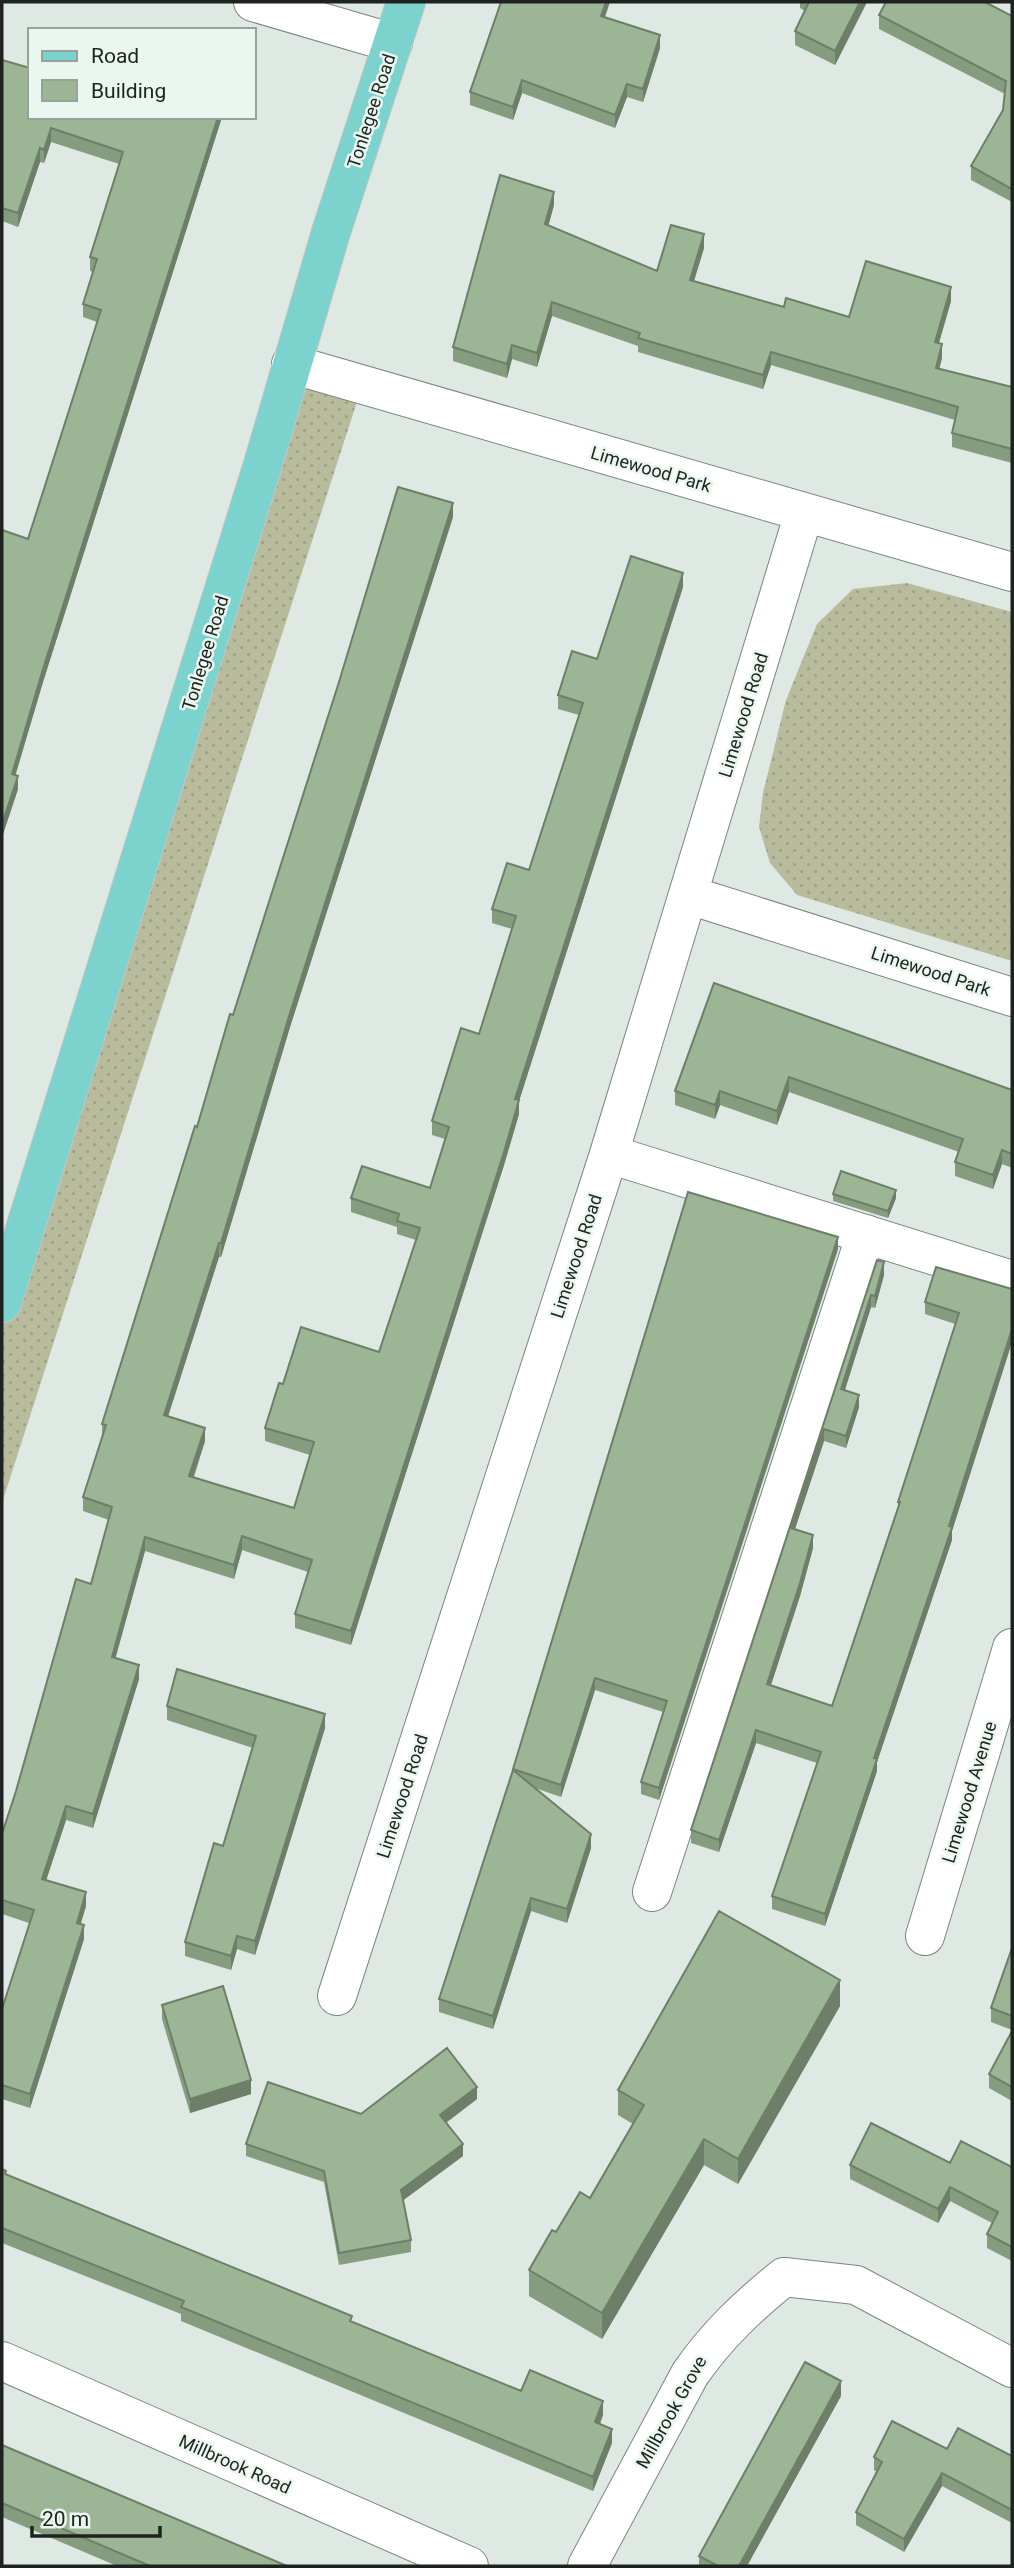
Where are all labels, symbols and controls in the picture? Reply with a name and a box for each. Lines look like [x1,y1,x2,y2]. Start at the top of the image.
legend [28,28,256,119]
text: Road [91,44,139,68]
street label: Tonlegee Road [343,51,399,171]
text: Building [91,79,166,103]
street label: Limewood Park [588,442,714,496]
street label: Tonlegee Road [178,593,232,713]
street label: Limewood Road [714,650,772,780]
street label: Limewood Park [869,942,994,1000]
street label: Limewood Road [546,1191,606,1321]
street label: Limewood Avenue [937,1719,1001,1865]
street label: Limewood Road [372,1731,432,1861]
street label: Millbrook Grove [631,2352,711,2472]
street label: Millbrook Road [176,2430,294,2498]
scale bar [32,2494,159,2538]
text: 20 m [42,2507,89,2531]

